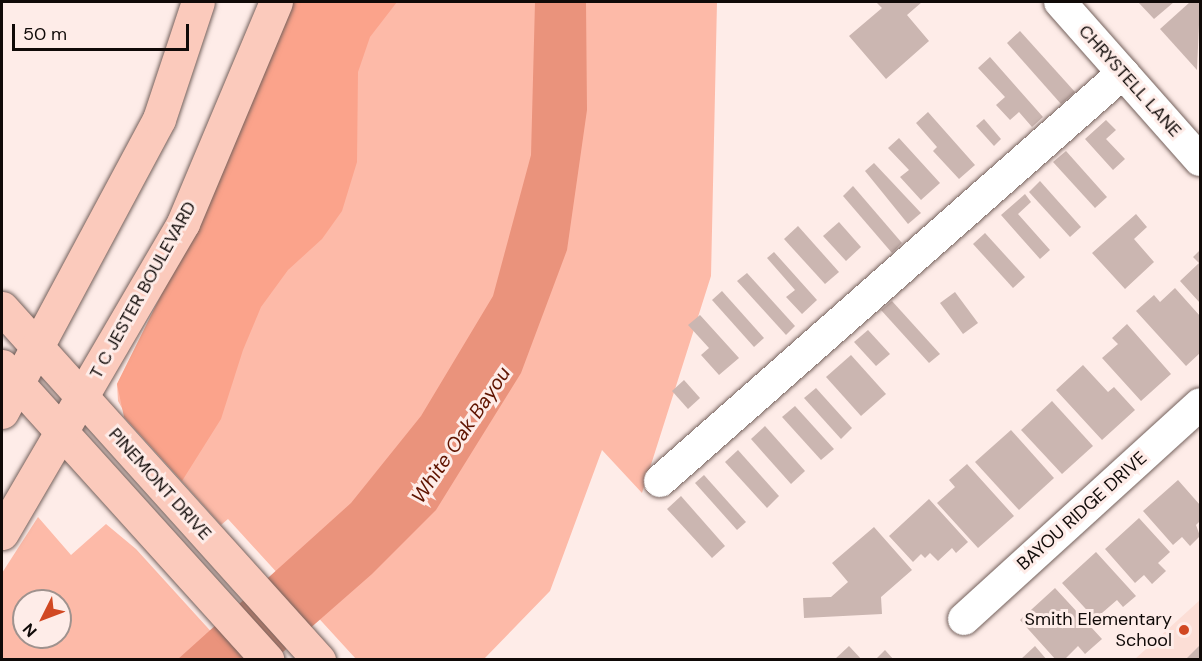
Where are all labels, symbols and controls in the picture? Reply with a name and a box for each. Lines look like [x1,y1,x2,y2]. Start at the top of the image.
scale bar [15,12,192,50]
street label: CHRYSTELL LANE [1074,21,1186,141]
text: 50 m [23,22,67,46]
street label: T C JESTER BOULEVARD [85,198,201,382]
water label: White Oak Bayou [406,362,516,508]
street label: PINEMONT DRIVE [104,424,216,544]
street label: BAYOU RIDGE DRIVE [1013,447,1151,575]
north arrow [12,589,72,649]
place label: Smith Elementary School [1024,609,1172,652]
text: N [18,619,41,641]
marker: Smith Elementary School [1177,623,1191,637]

